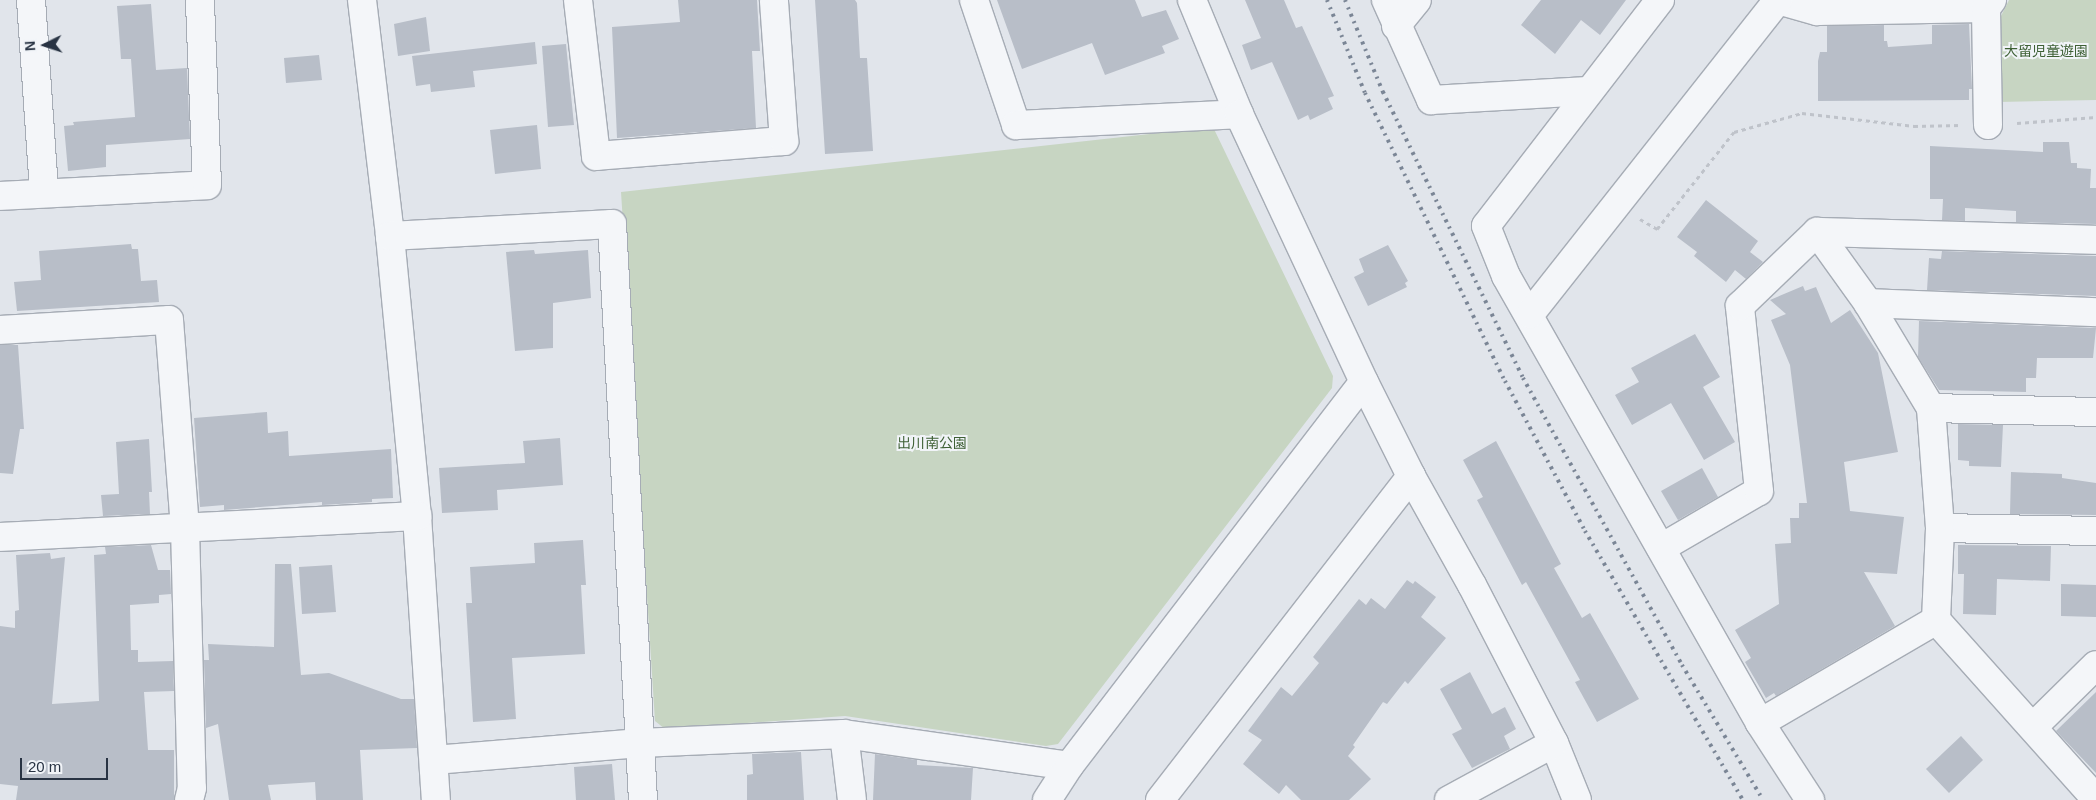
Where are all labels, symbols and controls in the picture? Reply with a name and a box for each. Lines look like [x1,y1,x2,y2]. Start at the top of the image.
north arrow [20,20,70,70]
text: N [22,40,38,52]
park label: 大留児童遊園 [2004,43,2088,59]
park label: 出川南公園 [897,435,967,451]
scale bar [22,748,110,780]
text: 20 m [28,758,61,775]

